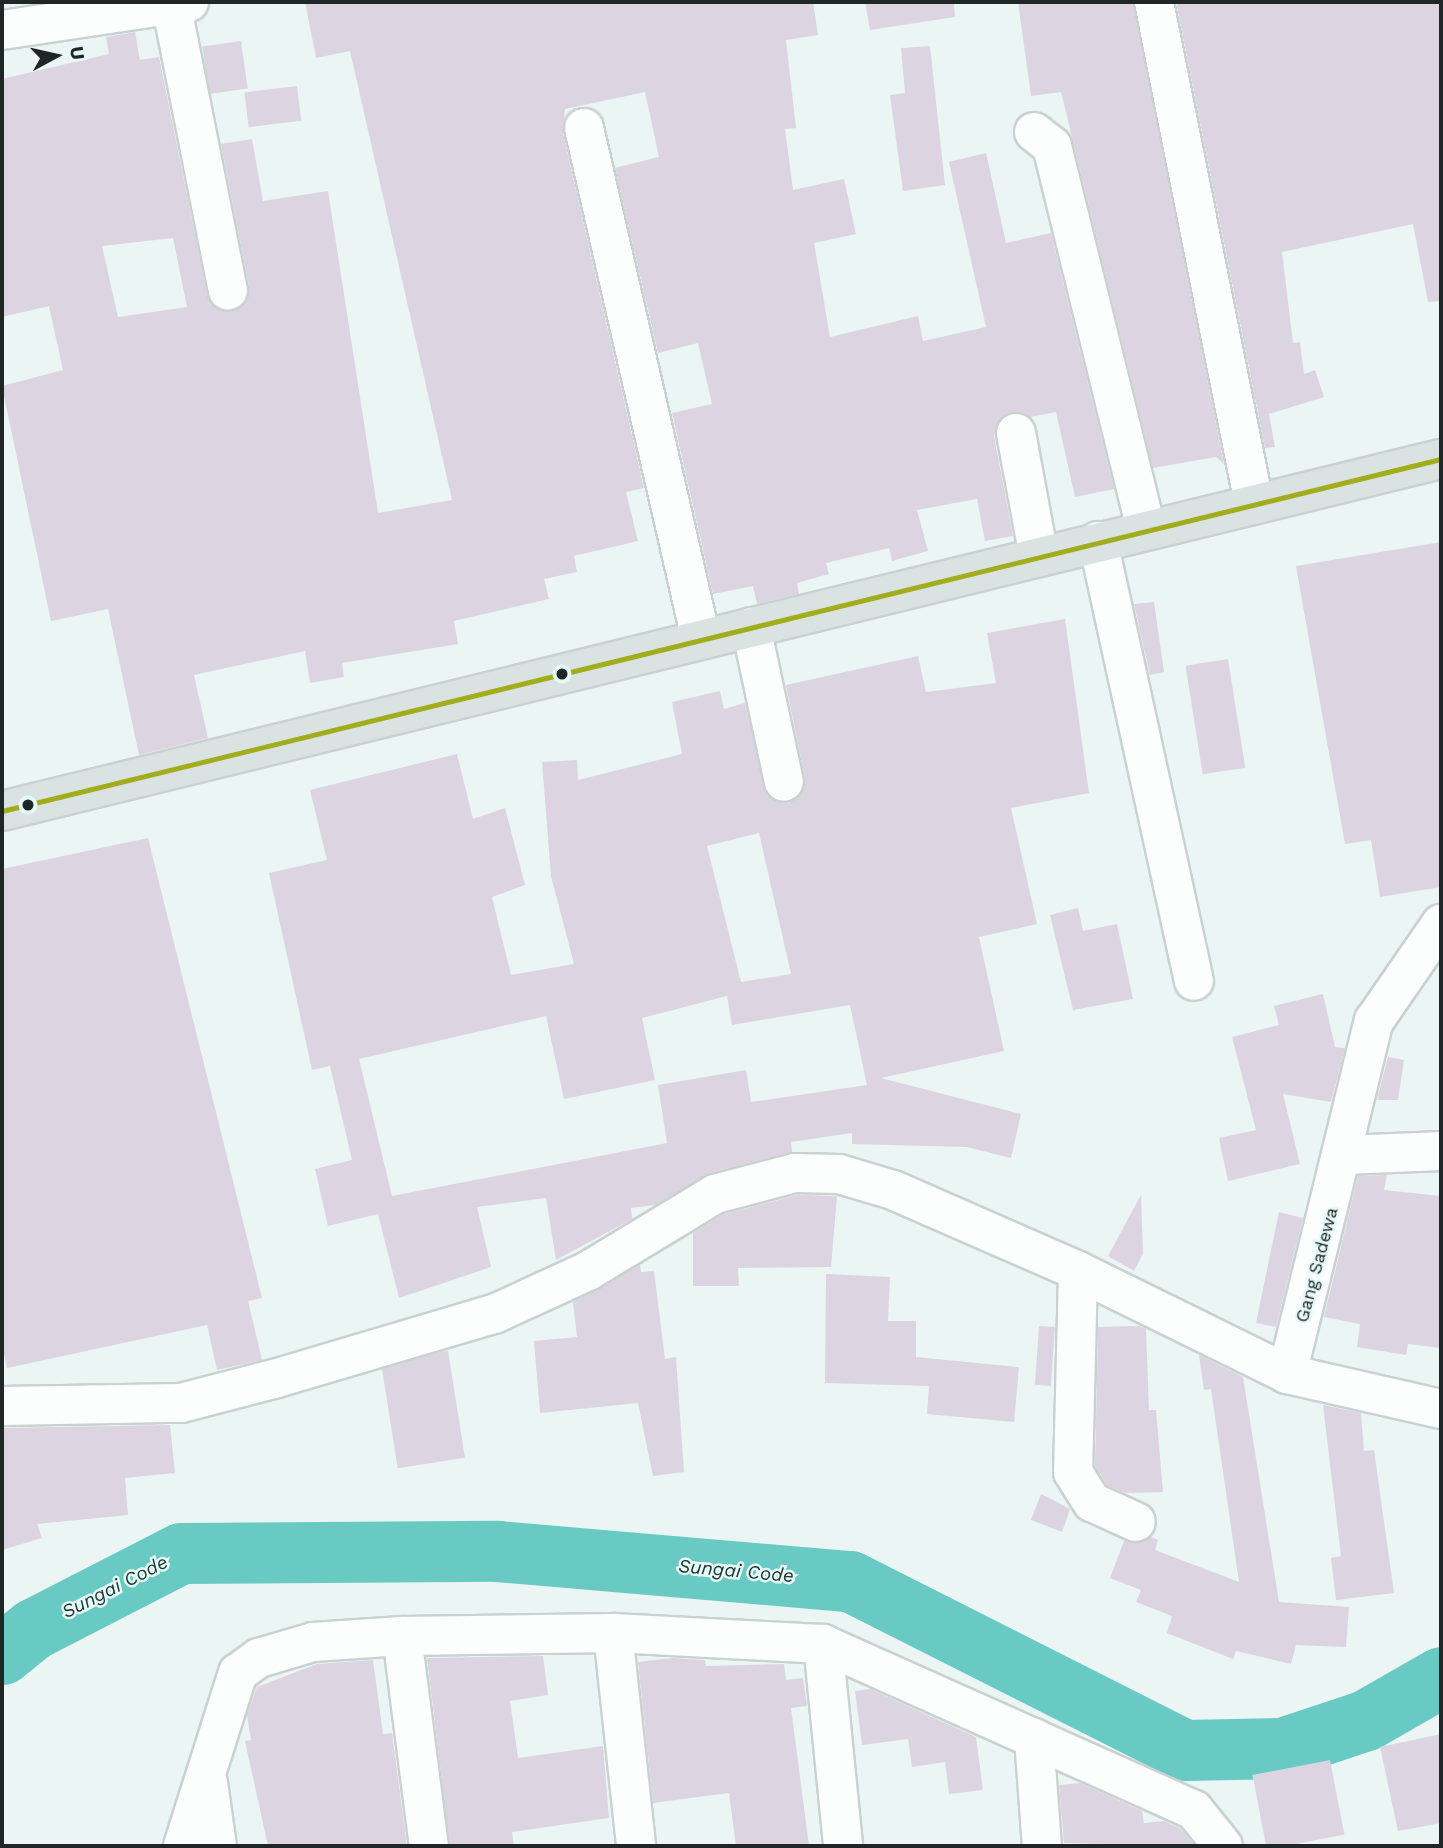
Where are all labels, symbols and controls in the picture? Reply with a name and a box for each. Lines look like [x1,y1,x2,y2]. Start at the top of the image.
north arrow [21,21,91,91]
text: U [65,45,90,61]
unlabelled marker [555,667,569,681]
unlabelled marker [21,798,35,812]
street label: Gang Sadewa [1291,1205,1343,1325]
water label: Sungai Code [58,1551,172,1623]
water label: Sungai Code [677,1555,795,1587]

